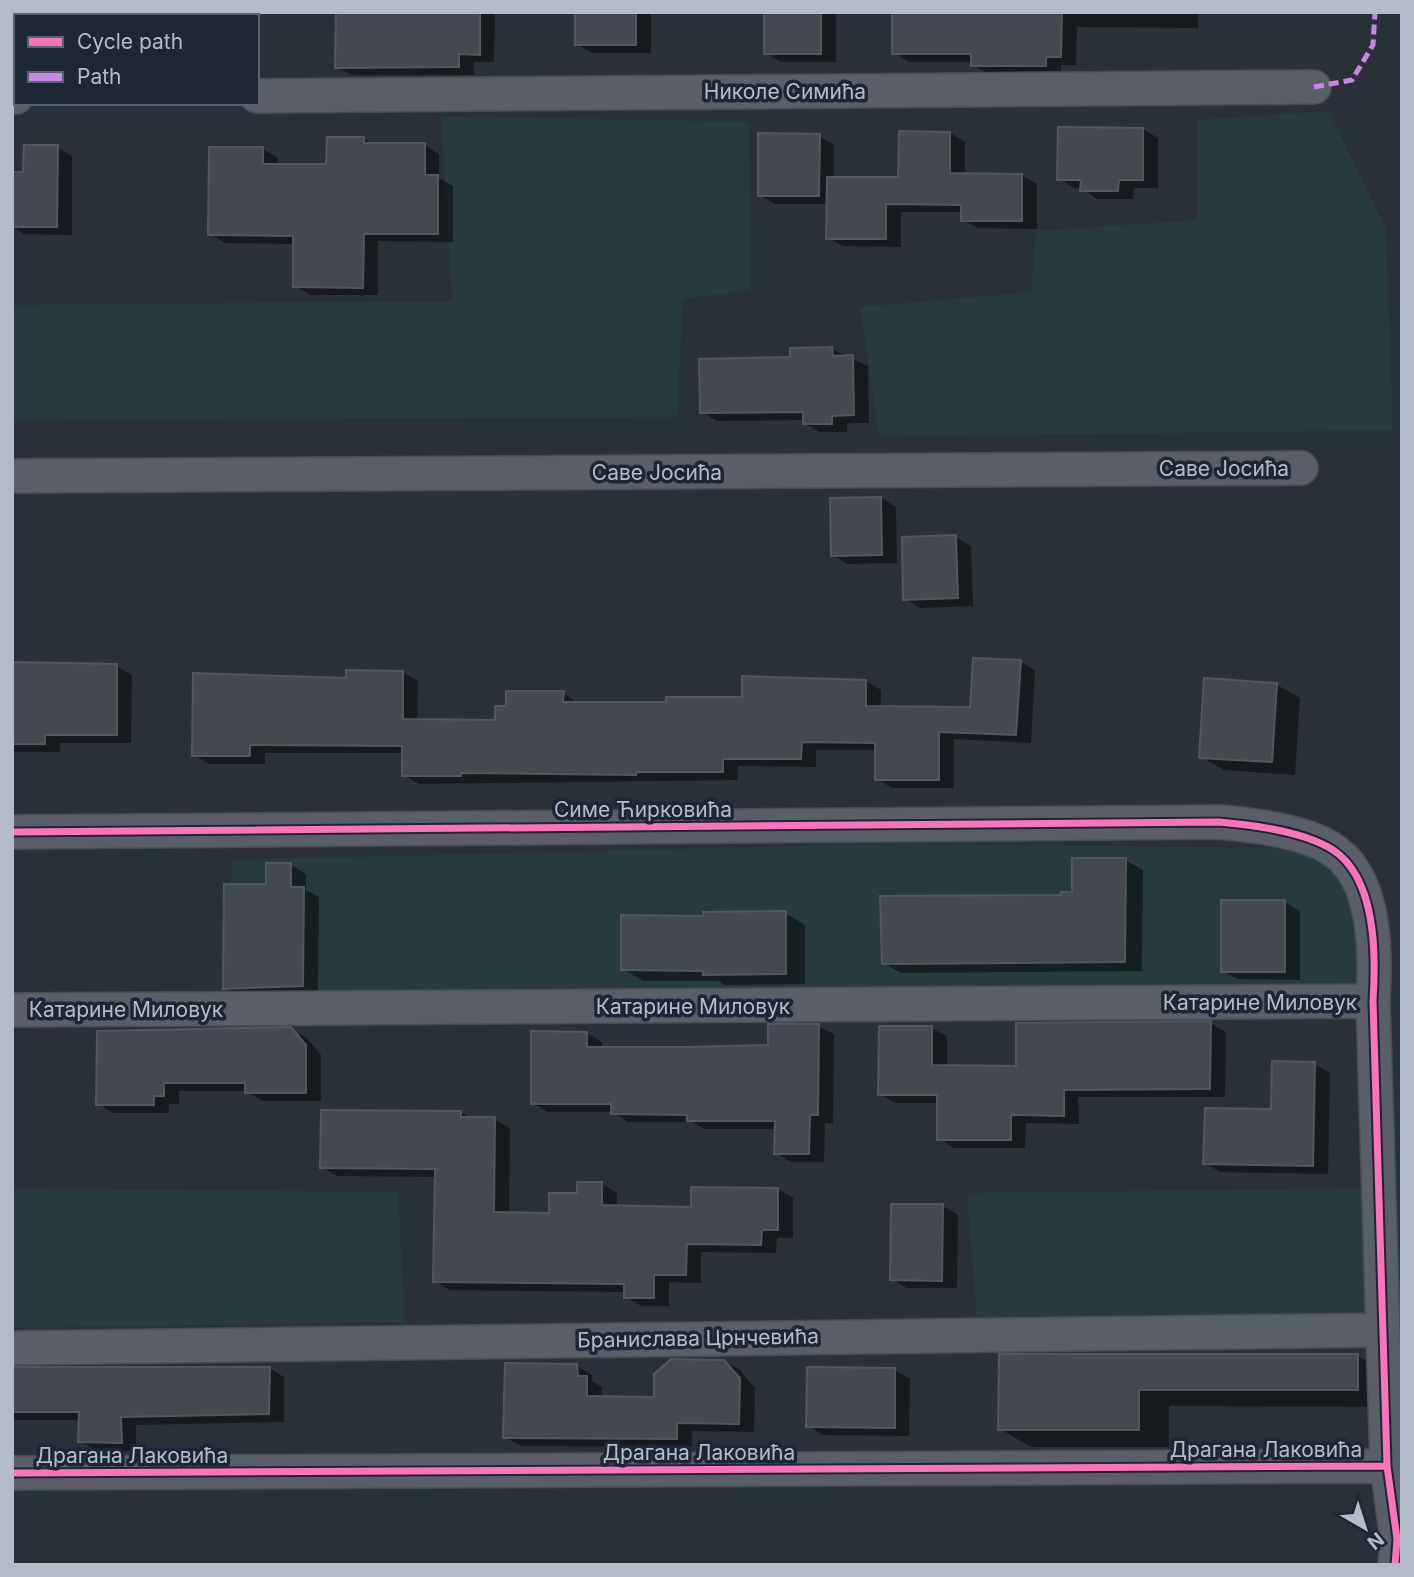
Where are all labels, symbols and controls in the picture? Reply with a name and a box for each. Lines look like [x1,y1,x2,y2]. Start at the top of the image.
legend [14,14,259,105]
text: Cycle path [77,29,183,54]
text: Path [77,64,122,89]
street label: Николе Симића [704,79,866,104]
street label: Саве Јосића [1159,456,1289,481]
street label: Саве Јосића [592,460,722,485]
street label: Симе Ћирковића [554,797,732,822]
street label: Катарине Миловук [1163,990,1358,1015]
street label: Катарине Миловук [596,994,791,1019]
street label: Катарине Миловук [29,997,224,1022]
street label: Бранислава Црнчевића [577,1323,819,1353]
street label: Драгана Лаковића [1170,1437,1362,1462]
street label: Драгана Лаковића [603,1440,795,1465]
street label: Драгана Лаковића [36,1443,228,1468]
north arrow [1330,1493,1400,1563]
text: N [1363,1527,1388,1554]

